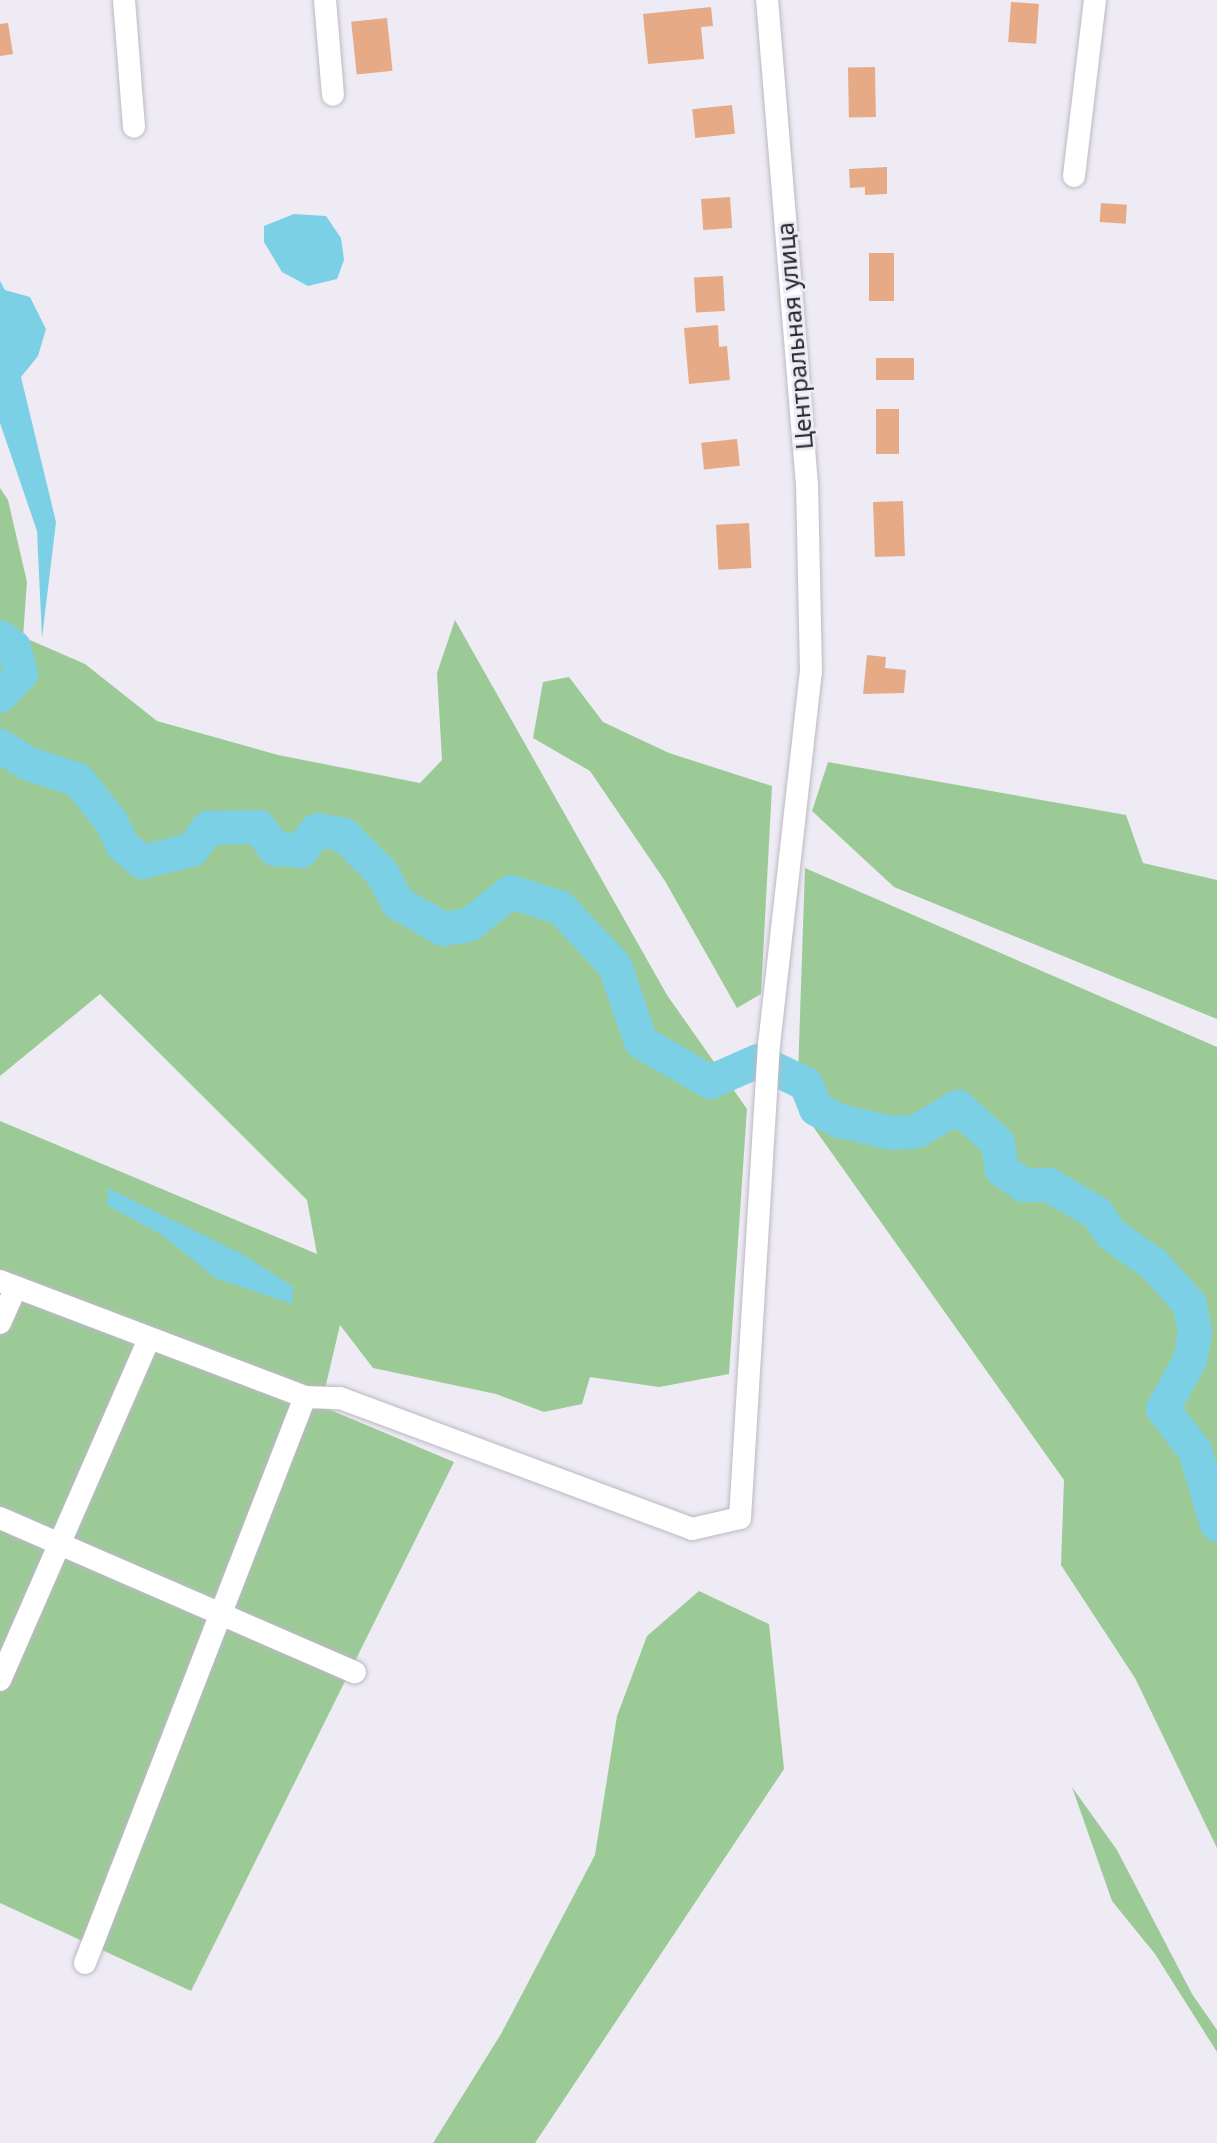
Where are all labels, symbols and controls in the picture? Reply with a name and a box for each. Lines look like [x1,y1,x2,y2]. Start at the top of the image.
street label: Центральная улица [770,221,818,451]

